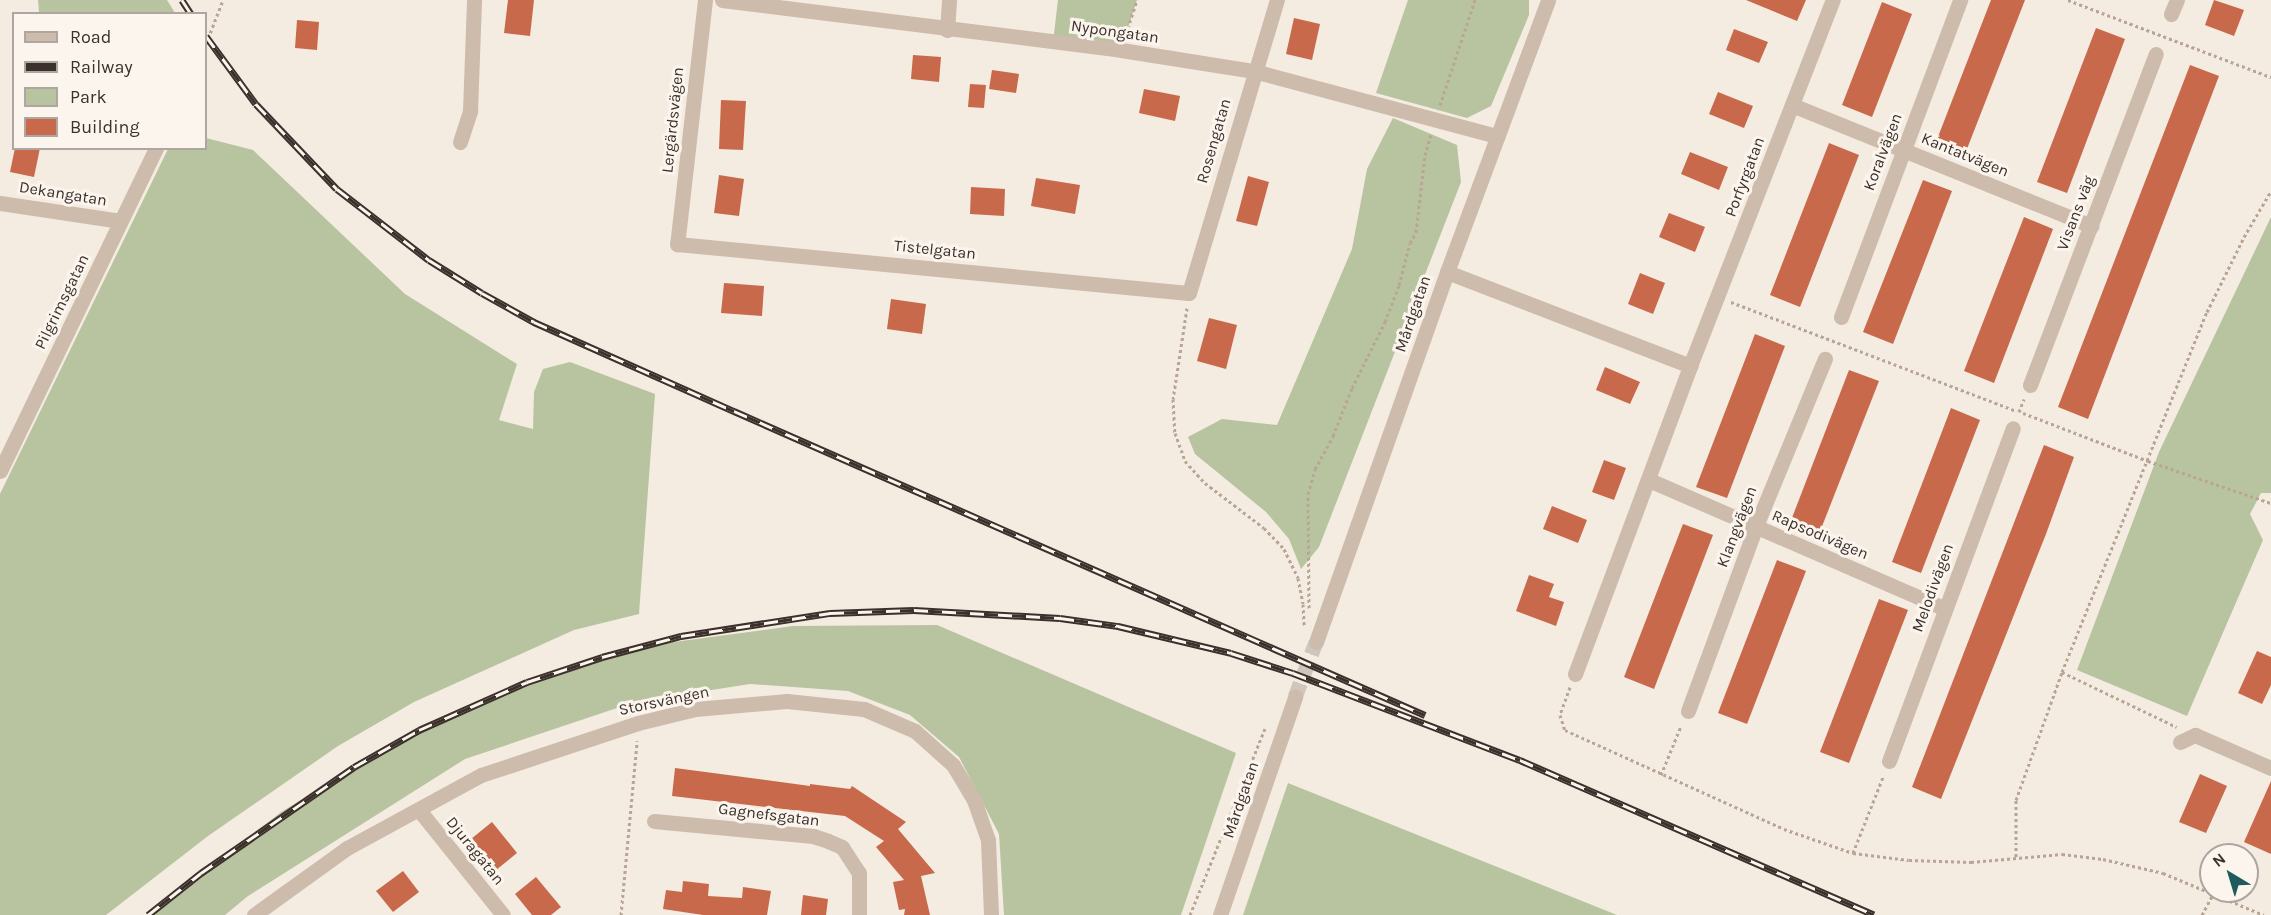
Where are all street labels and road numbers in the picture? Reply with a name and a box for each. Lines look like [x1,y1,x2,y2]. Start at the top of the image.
street label: Nypongatan [1070,16,1160,48]
street label: Lergärdsvägen [658,66,688,174]
street label: Rosengatan [1193,96,1235,186]
street label: Koralvägen [1859,111,1907,193]
street label: Kantatvägen [1918,129,2012,181]
street label: Porfyrgatan [1721,134,1769,220]
street label: Visans väg [2053,173,2099,253]
street label: Dekangatan [18,178,108,210]
street label: Tistelgatan [893,236,977,264]
street label: Pilgrimsgatan [31,251,93,353]
street label: Mårdgatan [1391,273,1435,355]
street label: Klangvägen [1713,484,1761,570]
street label: Rapsodivägen [1769,506,1871,564]
street label: Melodivägen [1908,541,1958,635]
street label: Storsvängen [617,682,711,720]
street label: Mårdgatan [1219,759,1263,841]
street label: Gagnefsgatan [717,799,821,831]
street label: Djuragatan [442,813,508,889]

